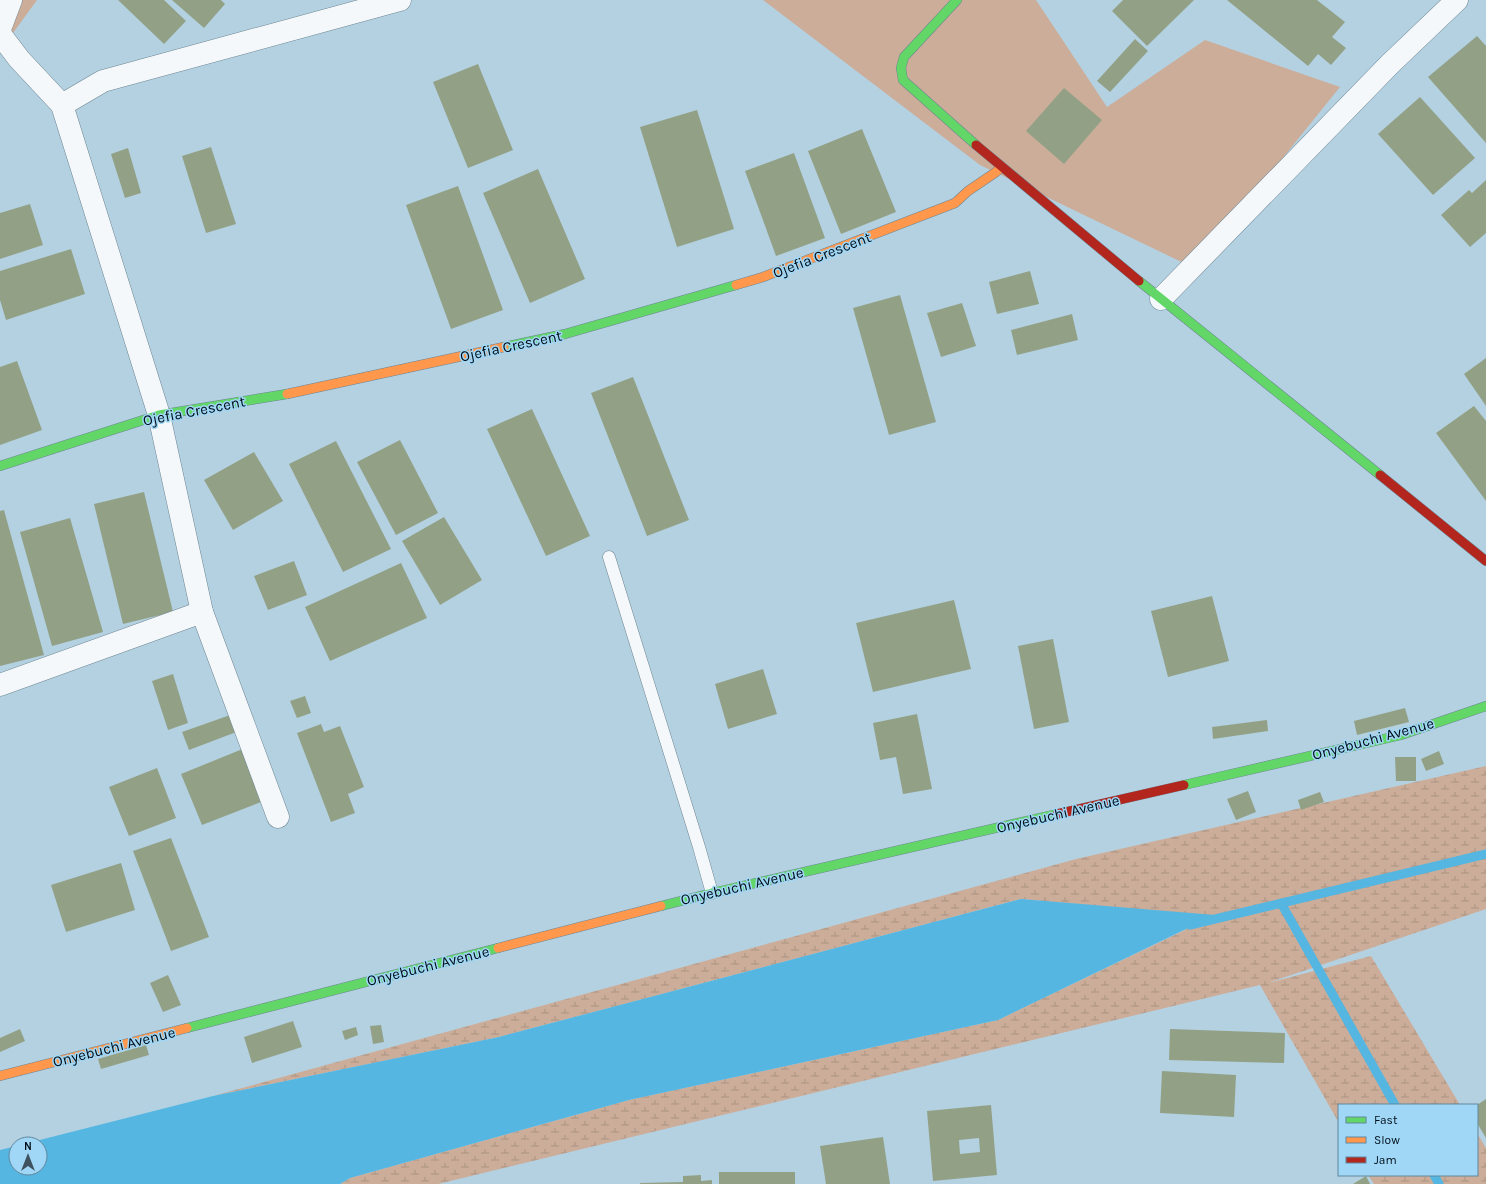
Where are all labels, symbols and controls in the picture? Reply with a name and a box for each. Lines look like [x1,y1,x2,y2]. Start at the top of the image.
street label: Ojefia Crescent [770,228,874,282]
street label: Ojefia Crescent [458,326,564,366]
street label: Ojefia Crescent [141,392,247,430]
street label: Onyebuchi Avenue [1310,714,1436,764]
street label: Onyebuchi Avenue [995,791,1121,837]
street label: Onyebuchi Avenue [679,863,805,909]
street label: Onyebuchi Avenue [365,942,491,990]
street label: Onyebuchi Avenue [51,1023,177,1071]
legend [1338,1104,1478,1176]
text: Fast [1374,1113,1398,1127]
text: Slow [1374,1133,1400,1147]
north arrow [8,1136,48,1176]
text: N [24,1140,32,1153]
text: Jam [1374,1153,1397,1167]

